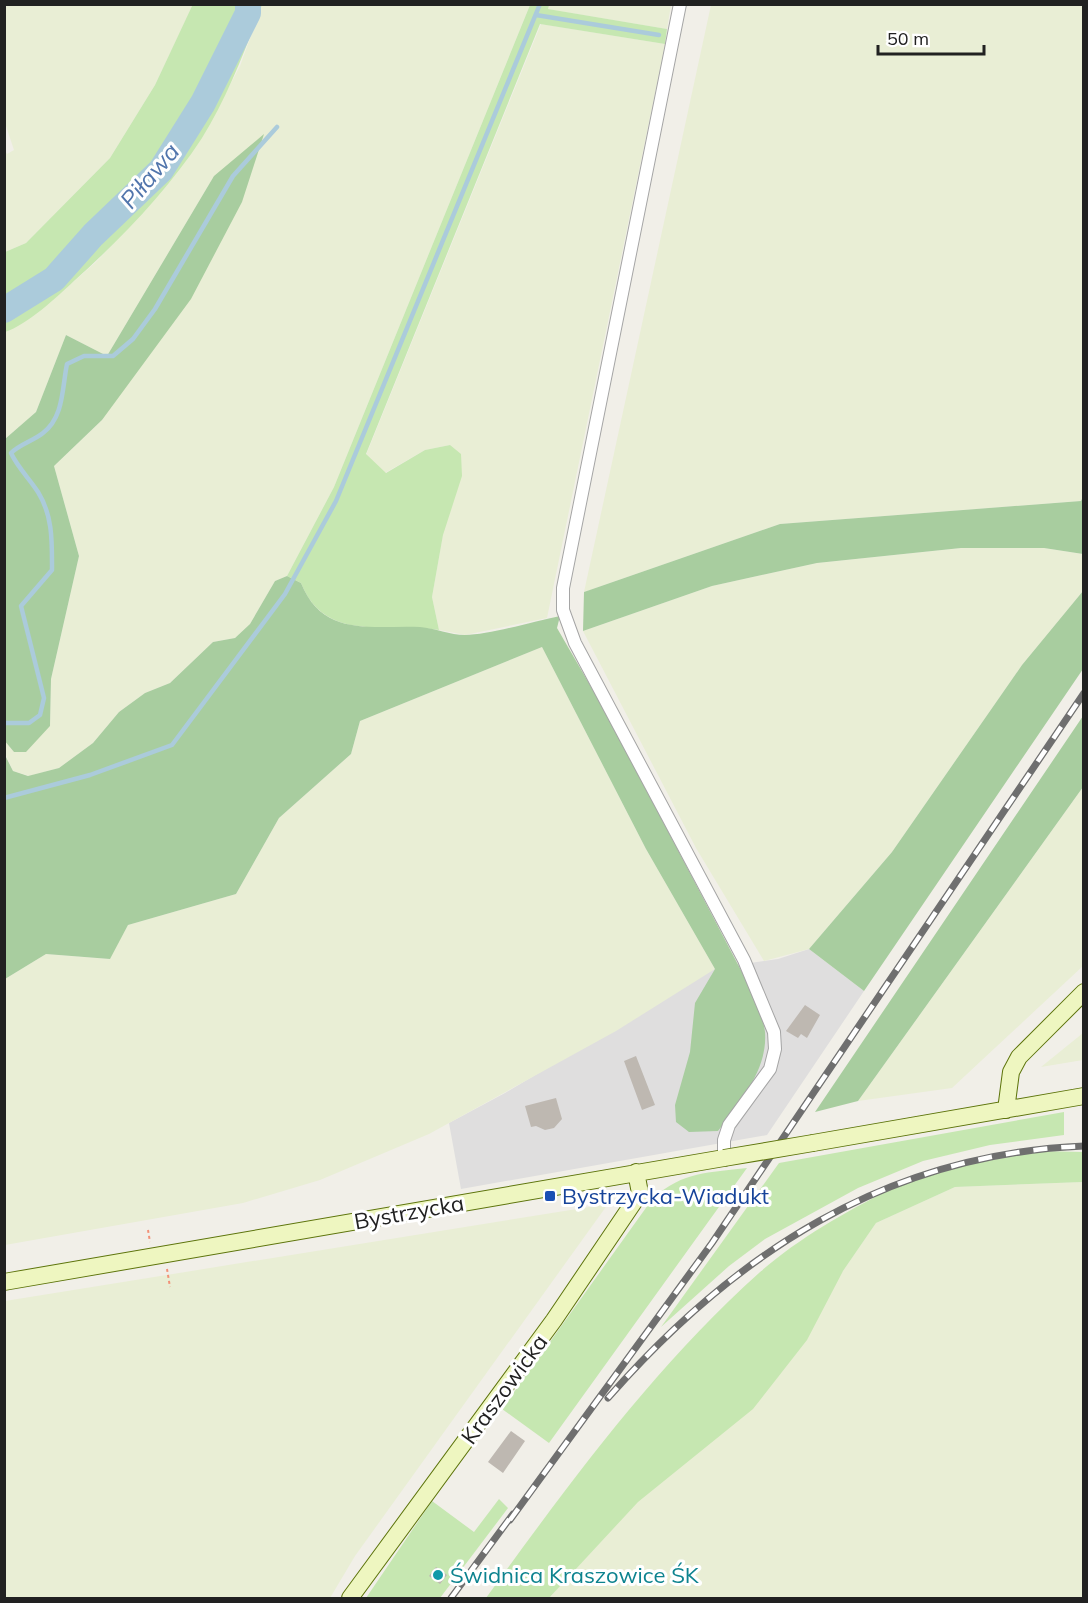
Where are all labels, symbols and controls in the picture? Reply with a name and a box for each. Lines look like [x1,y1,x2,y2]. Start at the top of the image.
scale bar [878,18,984,56]
text: 50 m [887,27,929,50]
water label: Piława [113,136,185,214]
place label: Bystrzycka-Wiadukt [562,1182,769,1210]
street label: Bystrzycka [352,1189,466,1235]
marker: Bystrzycka-Wiadukt [543,1189,557,1203]
street label: Kraszowicka [455,1329,553,1449]
place label: Świdnica Kraszowice ŚK [450,1561,700,1589]
marker: Świdnica Kraszowice ŚK [431,1568,445,1582]

